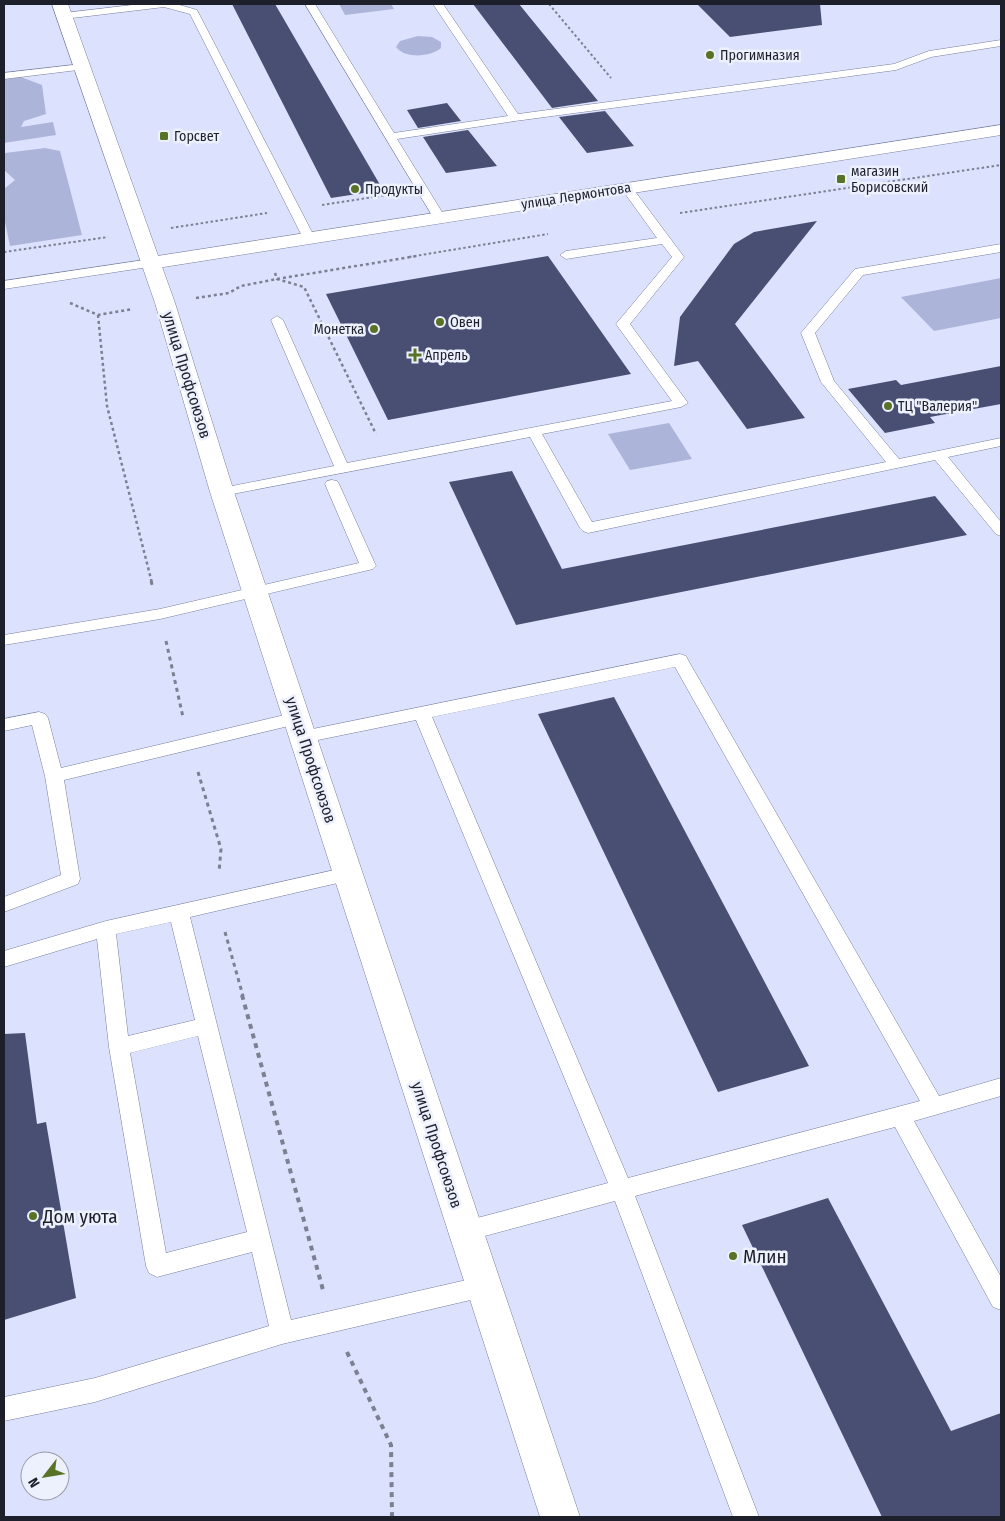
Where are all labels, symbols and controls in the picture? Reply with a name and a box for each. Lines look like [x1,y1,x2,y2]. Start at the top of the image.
place label: Прогимназия [720,47,800,64]
marker: Прогимназия [704,49,716,61]
place label: Горсвет [174,128,219,145]
marker: Горсвет [158,130,170,142]
place label: магазин Борисовский [851,163,928,196]
marker: магазин Борисовский [835,173,847,185]
street label: улица Лермонтова [520,179,632,213]
place label: Продукты [365,181,423,198]
marker: Продукты [349,183,361,195]
street label: улица Профсоюзов [159,309,215,441]
place label: Овен [450,314,480,331]
marker: Овен [434,316,446,328]
place label: Монетка [314,321,364,338]
marker: Монетка [368,323,380,335]
place label: Апрель [425,347,468,364]
marker: Апрель [409,349,421,361]
place label: ТЦ "Валерия" [898,398,977,415]
marker: ТЦ "Валерия" [882,400,894,412]
street label: улица Профсоюзов [282,694,340,826]
street label: улица Профсоюзов [408,1079,466,1211]
place label: Дом уюта [42,1205,117,1228]
marker: Дом уюта [27,1210,39,1222]
place label: Млин [743,1245,787,1268]
marker: Млин [727,1250,739,1262]
north arrow [20,1451,70,1501]
text: N [25,1474,44,1490]

